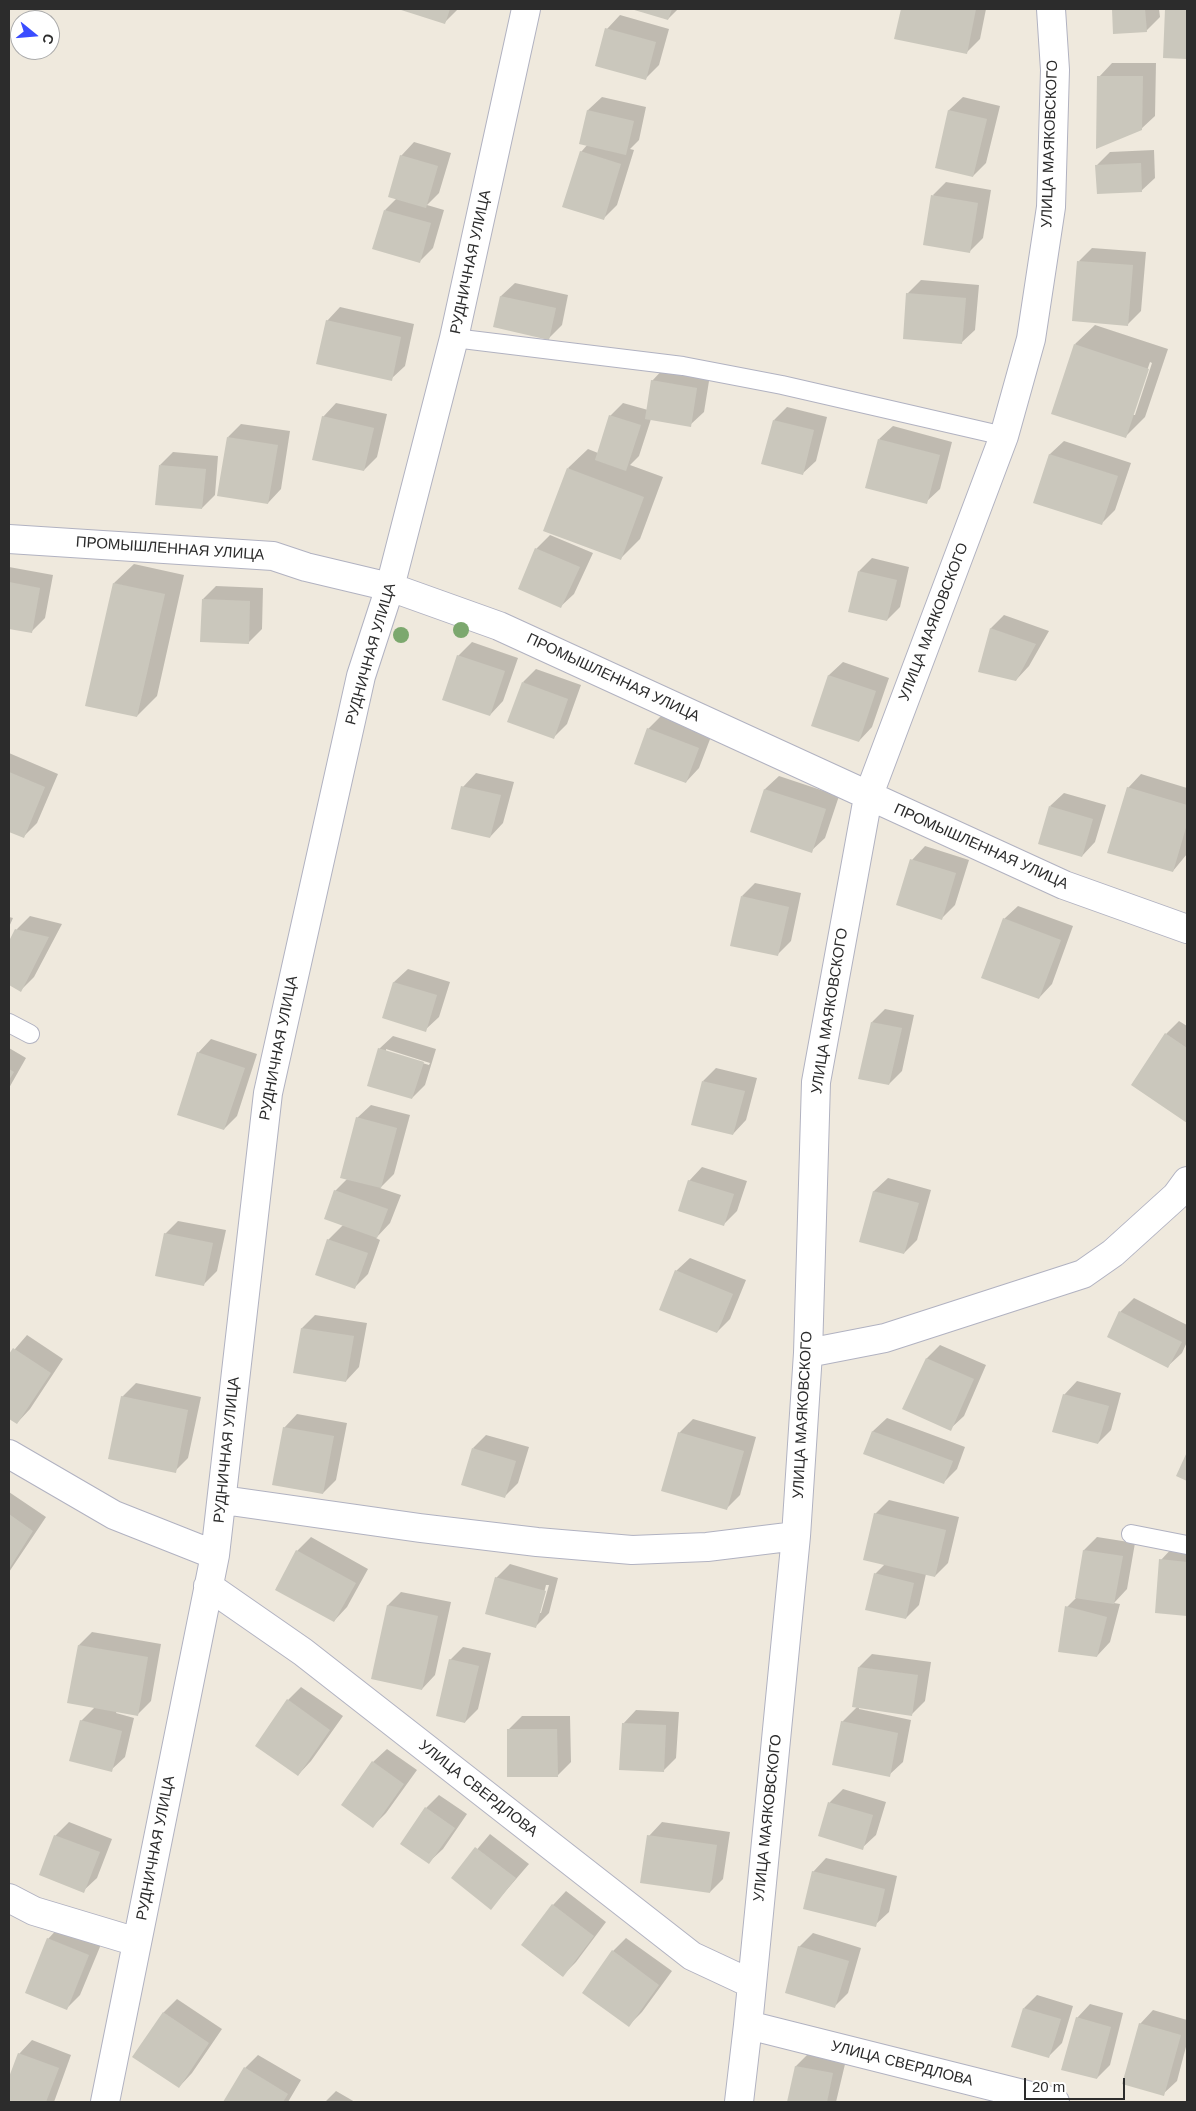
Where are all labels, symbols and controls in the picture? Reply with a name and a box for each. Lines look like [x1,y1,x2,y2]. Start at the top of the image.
north arrow [10,10,60,60]
text: С [39,32,58,46]
street label: УЛИЦА МАЯКОВСКОГО [1038,60,1062,228]
street label: РУДНИЧНАЯ УЛИЦА [447,188,495,336]
street label: ПРОМЫШЛЕННАЯ УЛИЦА [75,533,265,565]
street label: УЛИЦА МАЯКОВСКОГО [895,540,973,704]
street label: РУДНИЧНАЯ УЛИЦА [342,581,400,727]
street label: ПРОМЫШЛЕННАЯ УЛИЦА [524,630,702,726]
street label: ПРОМЫШЛЕННАЯ УЛИЦА [891,800,1071,894]
street label: УЛИЦА МАЯКОВСКОГО [808,927,852,1095]
street label: РУДНИЧНАЯ УЛИЦА [256,974,302,1122]
street label: УЛИЦА МАЯКОВСКОГО [790,1331,816,1499]
street label: РУДНИЧНАЯ УЛИЦА [210,1376,244,1524]
street label: УЛИЦА МАЯКОВСКОГО [750,1734,786,1902]
street label: УЛИЦА СВЕРДЛОВА [415,1737,541,1841]
street label: РУДНИЧНАЯ УЛИЦА [133,1774,179,1922]
street label: УЛИЦА СВЕРДЛОВА [829,2038,975,2090]
scale bar [1026,2068,1127,2100]
text: 20 m [1032,2078,1065,2095]

